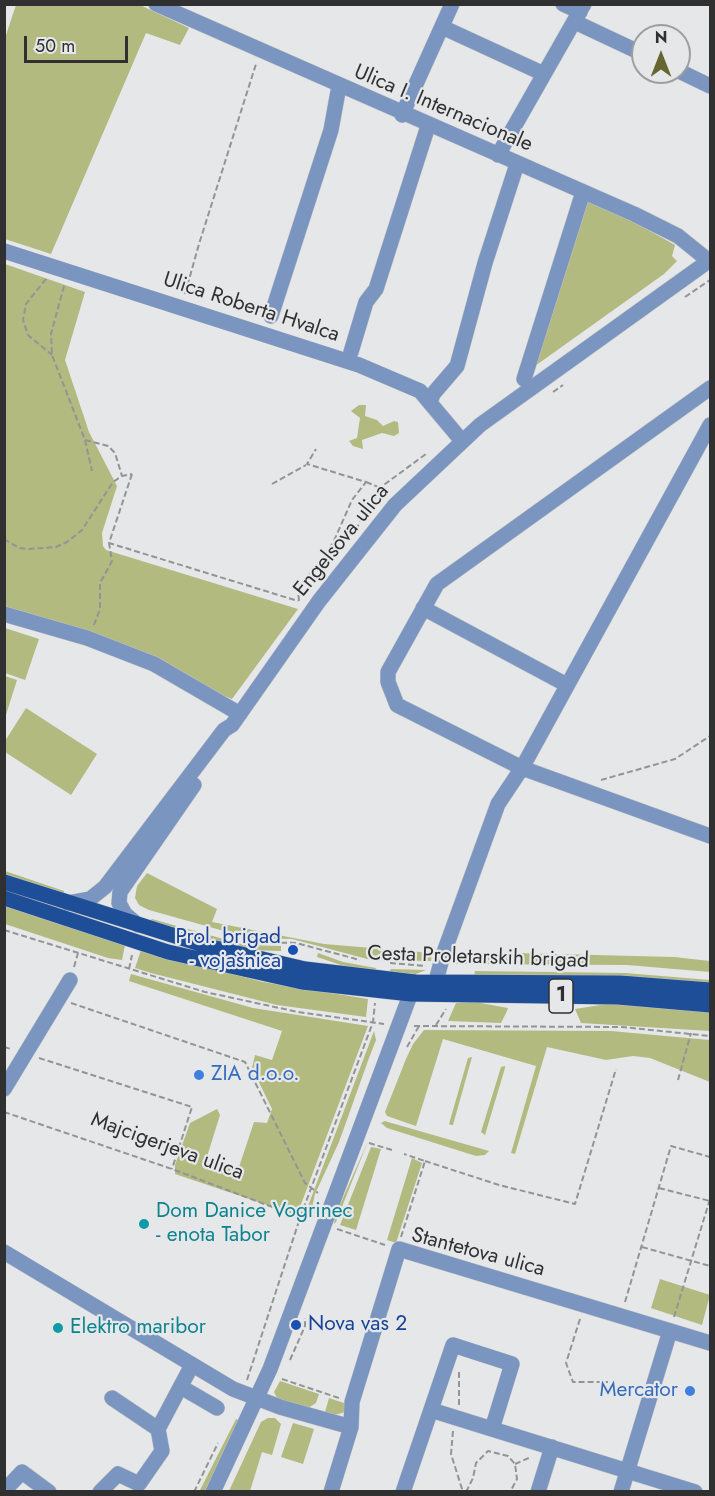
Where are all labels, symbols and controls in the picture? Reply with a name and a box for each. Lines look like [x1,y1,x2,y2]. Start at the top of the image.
scale bar [27,24,130,62]
north arrow [631,24,691,84]
text: N [655,26,667,49]
text: 50 m [35,33,75,59]
street label: Ulica I. Internacionale [350,60,536,158]
street label: Ulica Roberta Hvalca [160,268,342,348]
street label: Engelsova ulica [289,480,395,602]
place label: Prol. brigad - vojašnica [175,925,281,975]
street label: Cesta Proletarskih brigad [367,942,589,974]
marker: Prol. brigad - vojašnica [286,943,300,957]
road number: 1 [549,979,573,1013]
place label: ZIA d.o.o. [211,1062,299,1088]
marker: ZIA d.o.o. [192,1068,206,1082]
street label: Majcigerjeva ulica [87,1108,247,1186]
place label: Dom Danice Vogrinec - enota Tabor [156,1199,353,1249]
marker: Dom Danice Vogrinec - enota Tabor [137,1217,151,1231]
street label: Stantetova ulica [409,1223,547,1283]
place label: Nova vas 2 [308,1312,407,1338]
place label: Elektro maribor [70,1315,206,1341]
marker: Nova vas 2 [289,1318,303,1332]
marker: Elektro maribor [51,1321,65,1335]
place label: Mercator [599,1378,678,1404]
marker: Mercator [683,1384,697,1398]

